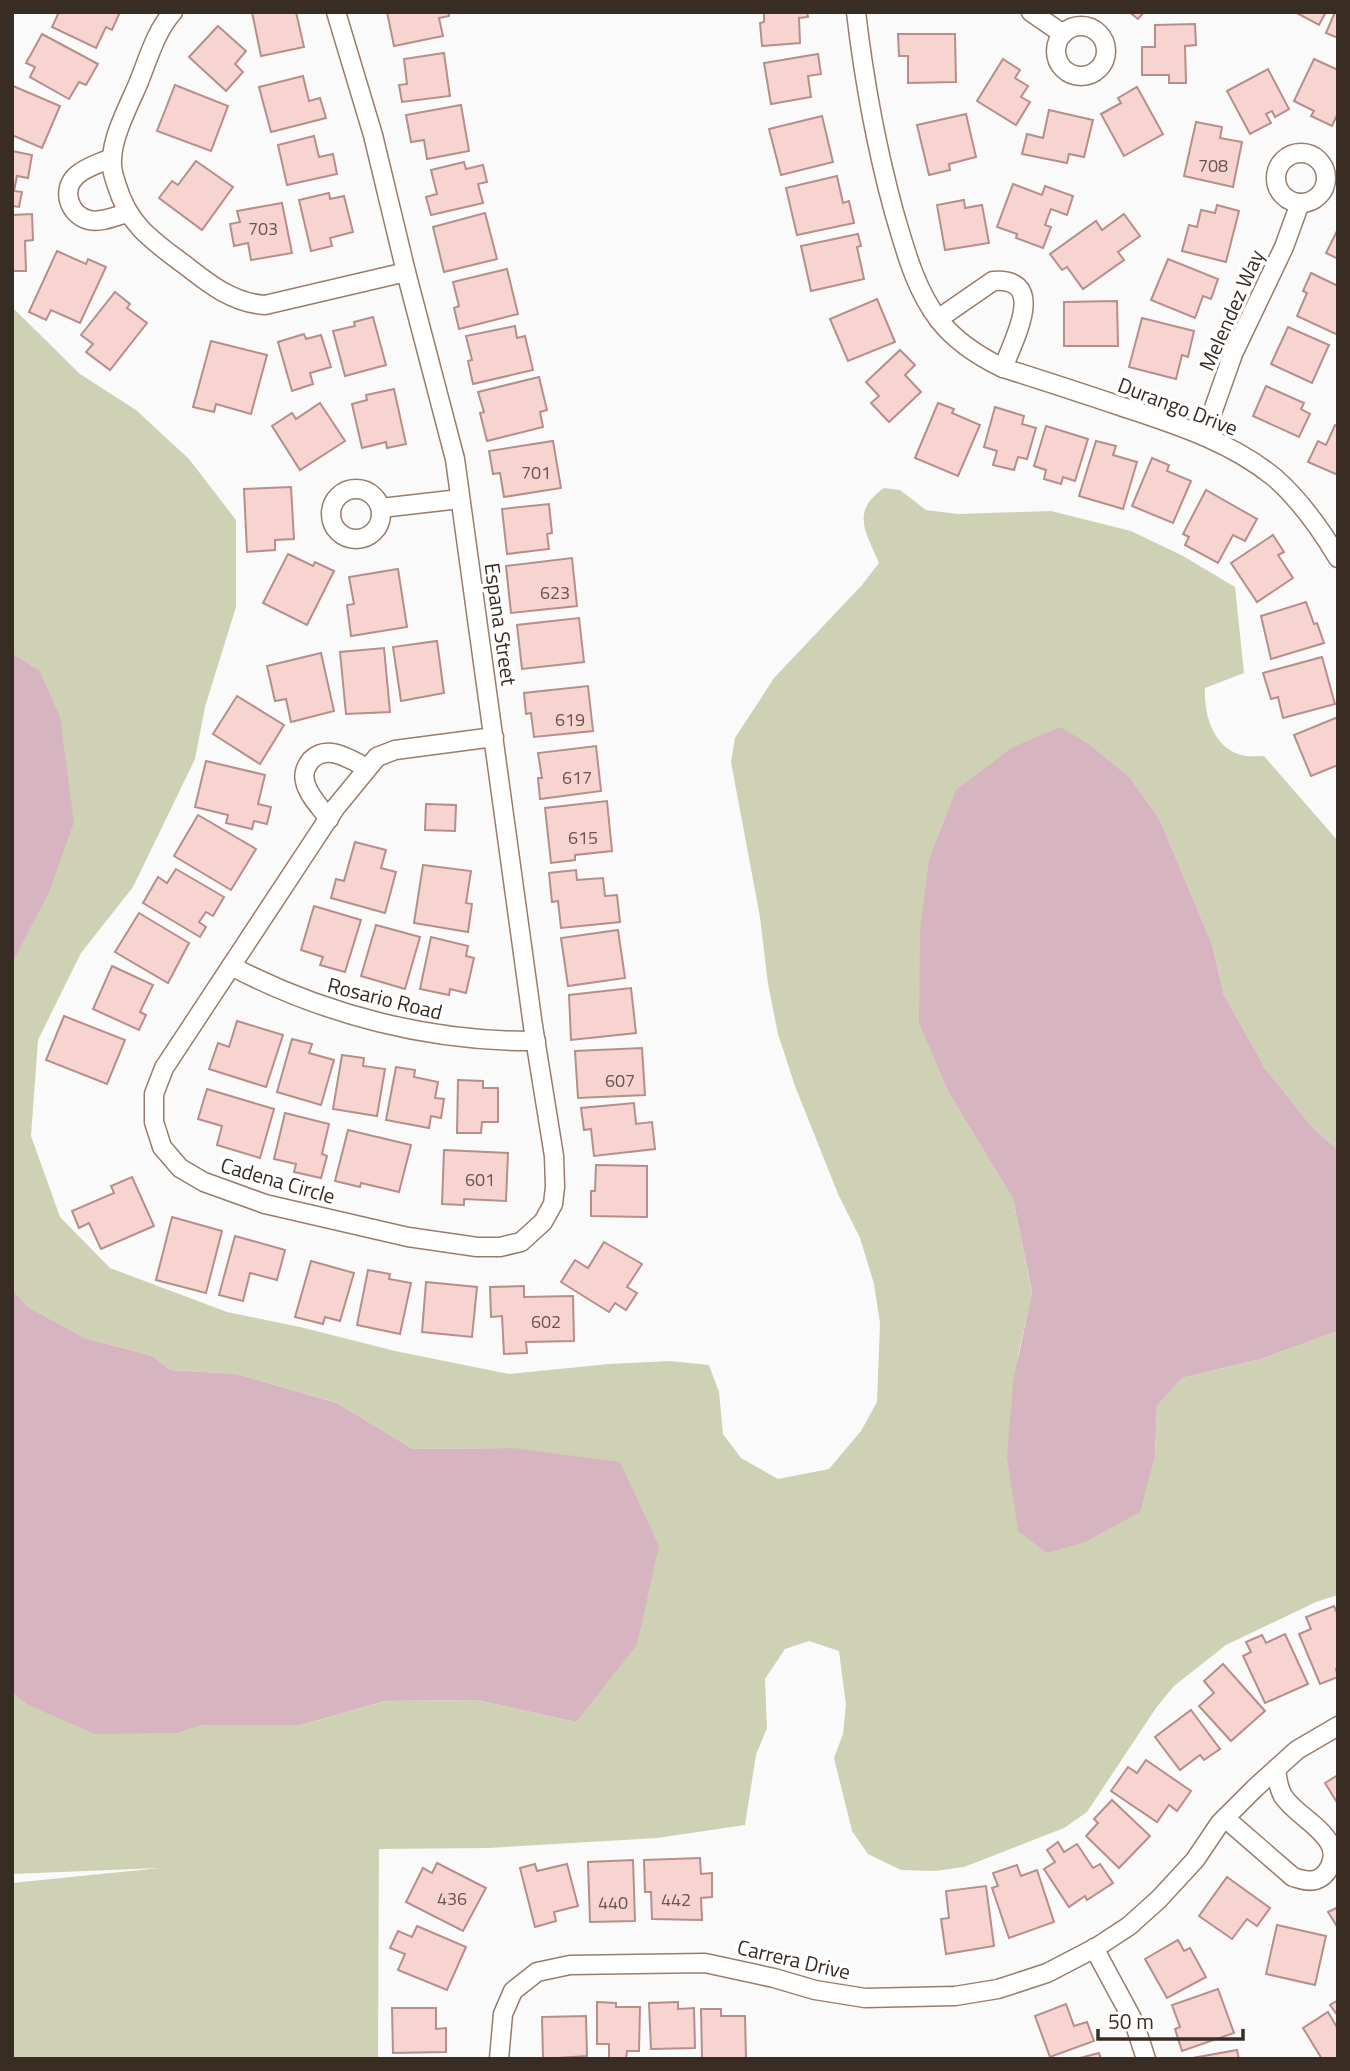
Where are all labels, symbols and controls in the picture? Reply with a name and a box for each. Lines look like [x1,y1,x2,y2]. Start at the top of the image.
house number: 708 [1198,152,1228,179]
house number: 703 [248,215,278,242]
street label: Melendez Way [1190,244,1272,376]
street label: Durango Drive [1113,368,1243,444]
house number: 701 [521,459,551,486]
street label: Espana Street [477,561,526,688]
house number: 623 [540,579,570,606]
house number: 619 [555,706,585,733]
house number: 617 [562,764,592,791]
house number: 615 [568,824,598,851]
street label: Rosario Road [324,968,446,1028]
house number: 607 [605,1067,635,1094]
street label: Cadena Circle [217,1148,339,1212]
house number: 601 [465,1166,495,1193]
house number: 602 [531,1308,561,1335]
house number: 436 [437,1885,467,1912]
house number: 442 [661,1886,691,1913]
house number: 440 [598,1889,628,1916]
street label: Carrera Drive [734,1930,854,1988]
scale bar [1098,1997,1243,2041]
text: 50 m [1108,2005,1154,2037]

